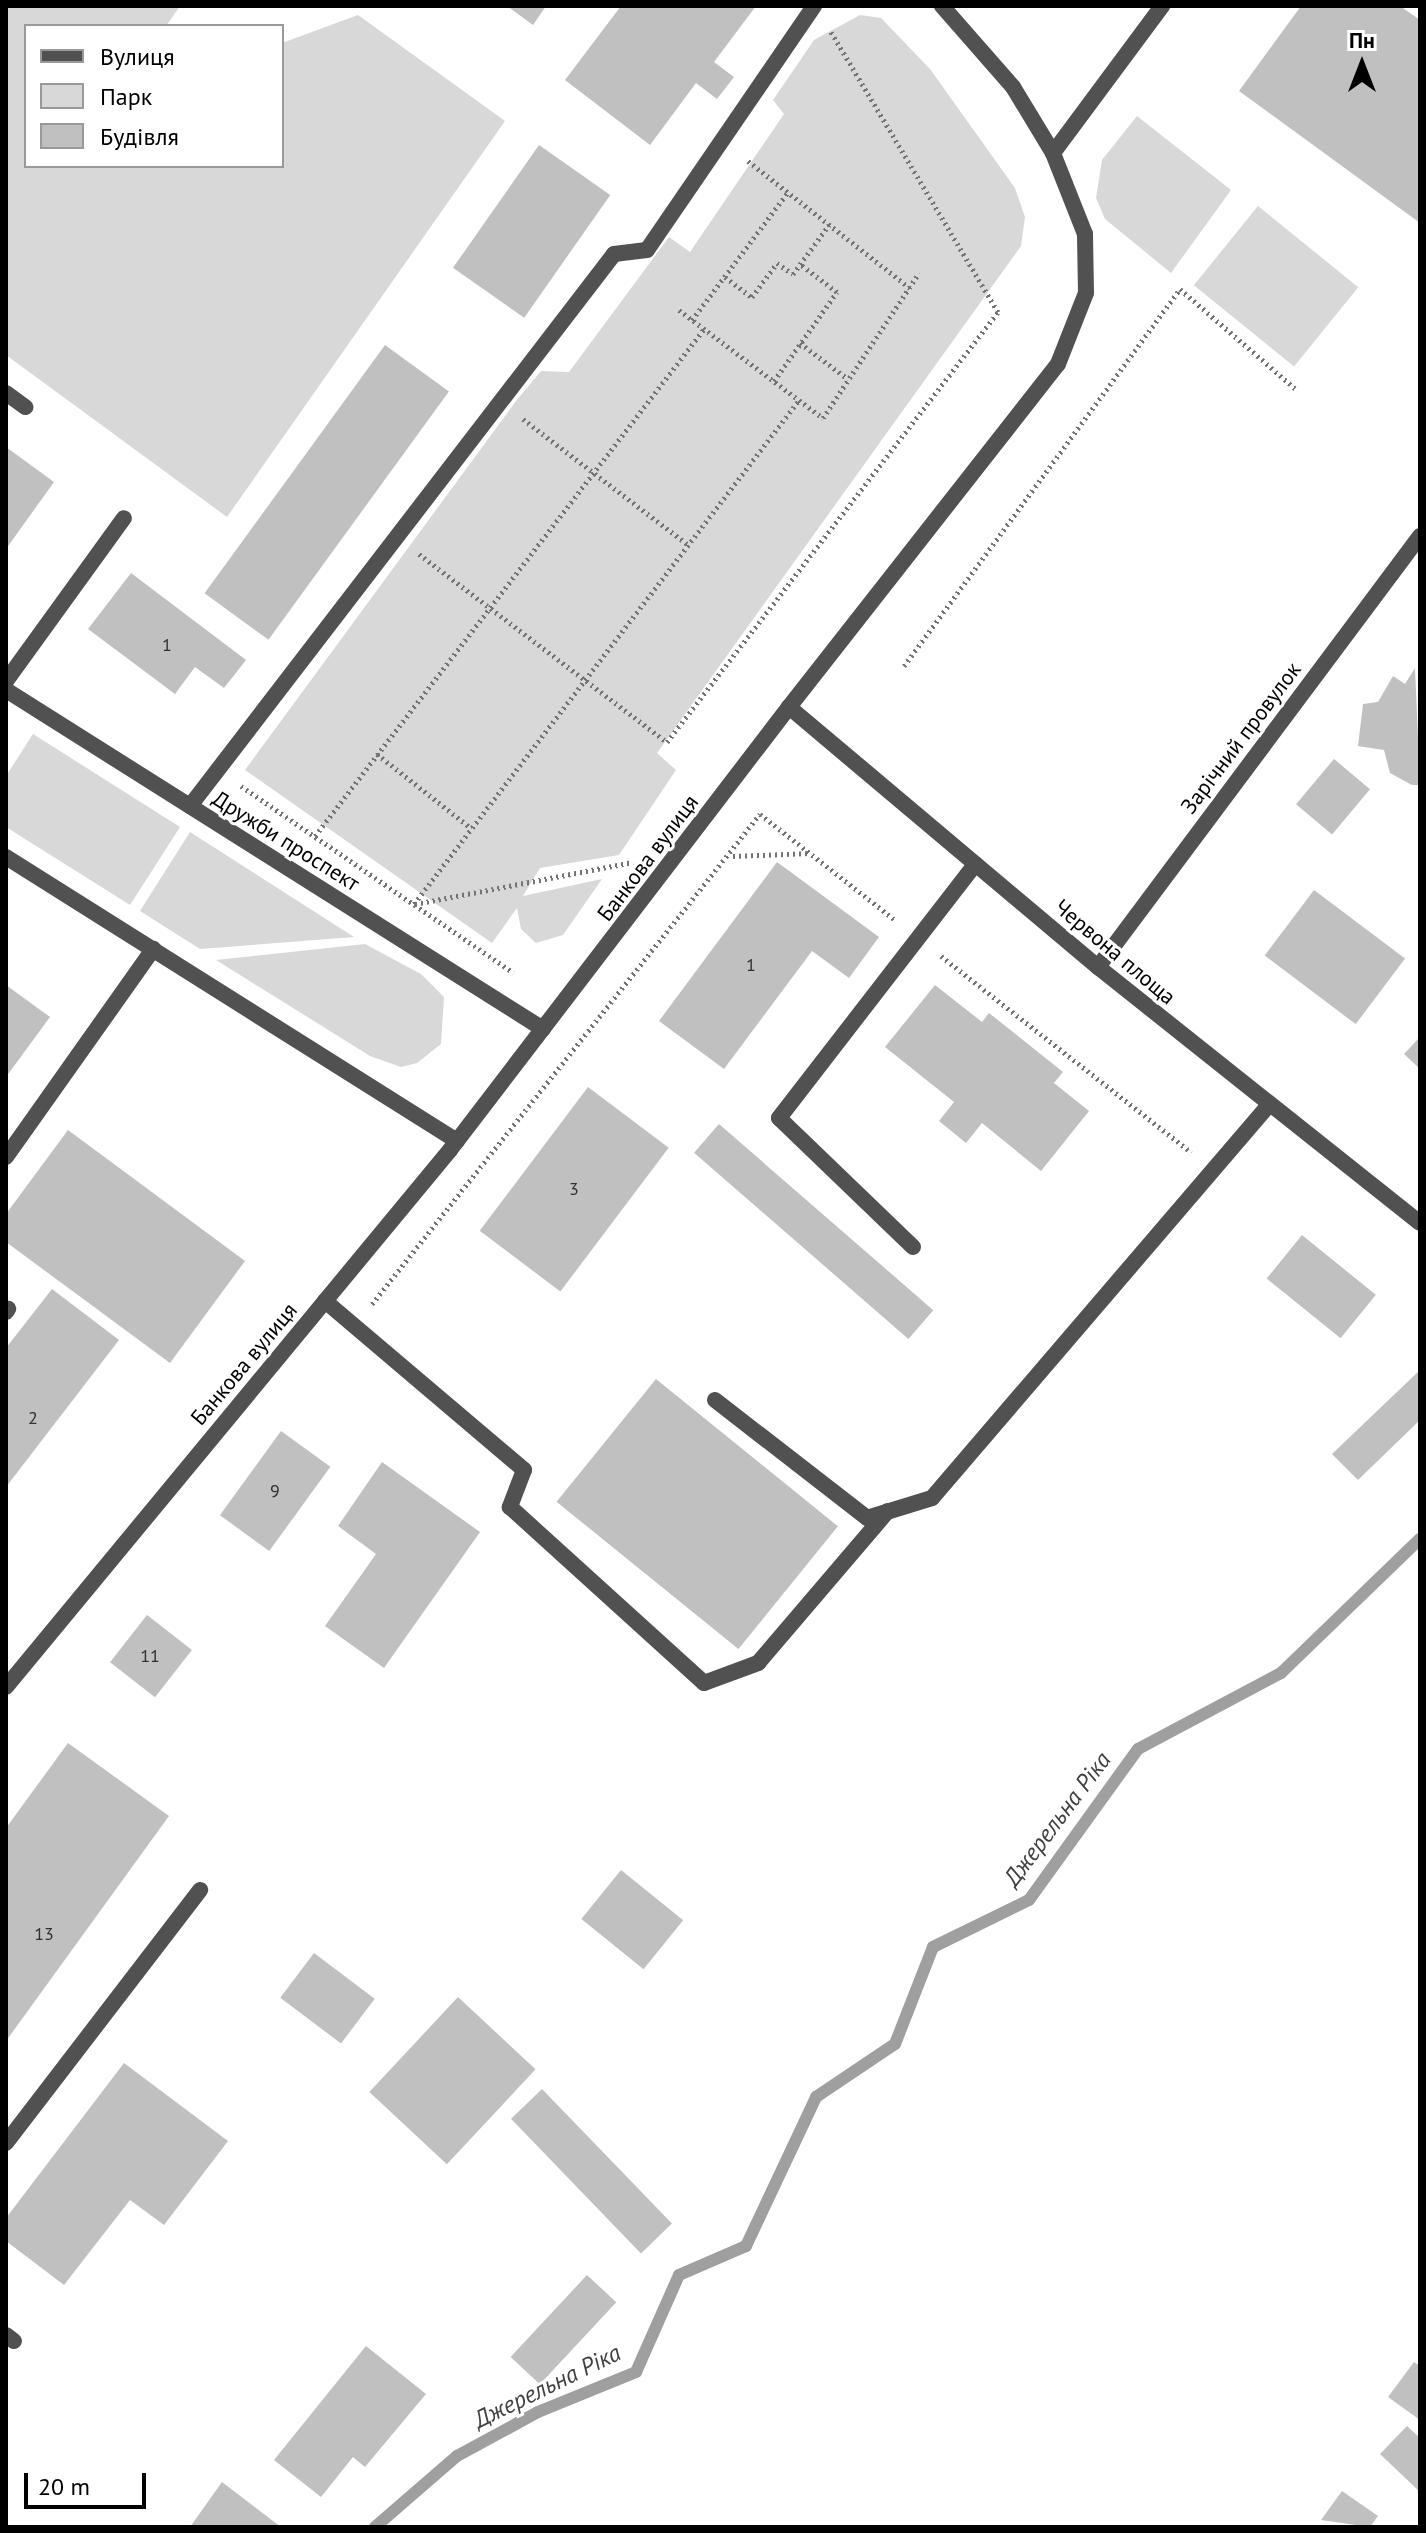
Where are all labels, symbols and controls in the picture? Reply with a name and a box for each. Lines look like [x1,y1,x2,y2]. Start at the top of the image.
legend [24,24,284,168]
north arrow [1322,24,1402,104]
text: Пн [1349,26,1375,54]
text: Вулиця [100,41,175,72]
text: Парк [100,81,152,112]
text: Будівля [100,121,179,152]
house number: 1 [162,634,172,656]
street label: Зарічний провулок [1175,657,1307,819]
street label: Дружби проспект [208,785,364,897]
street label: Банкова вулиця [592,790,704,926]
street label: Червона площа [1049,894,1181,1010]
house number: 1 [746,954,756,976]
house number: 3 [569,1178,579,1200]
street label: Банкова вулиця [185,1298,303,1430]
house number: 2 [28,1407,38,1429]
house number: 9 [270,1480,280,1502]
house number: 11 [140,1645,160,1667]
water label: Джерельна Ріка [997,1746,1117,1892]
house number: 13 [34,1923,54,1945]
water label: Джерельна Ріка [469,2338,625,2434]
scale bar [28,2457,150,2507]
text: 20 m [38,2471,90,2502]

